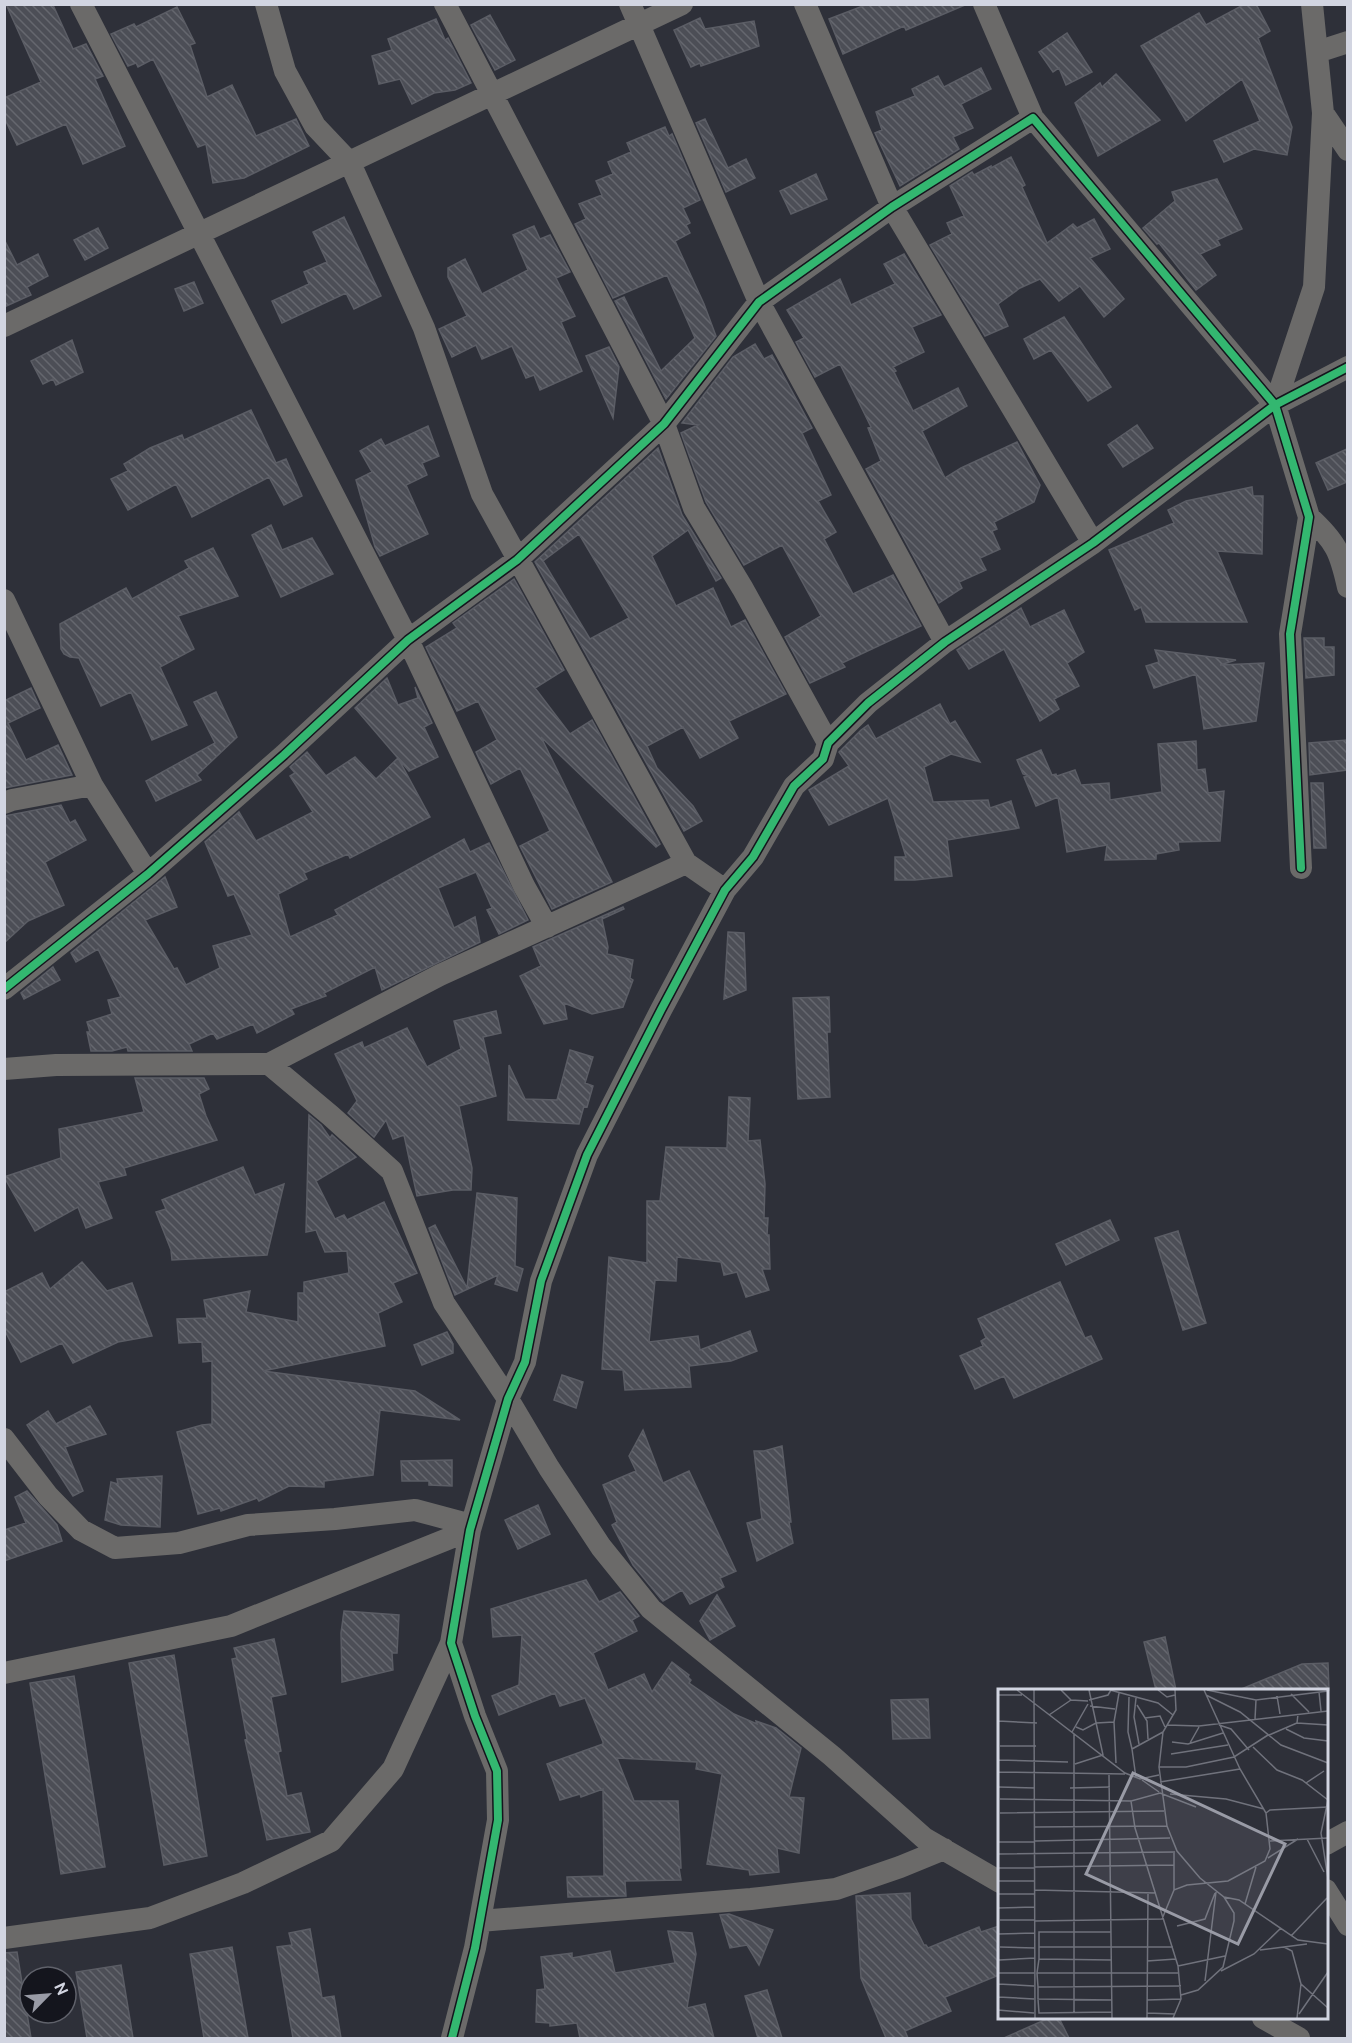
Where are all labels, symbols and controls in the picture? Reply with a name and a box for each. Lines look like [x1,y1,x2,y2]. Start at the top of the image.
inset map [998,1689,1328,2019]
north arrow [18,1965,78,2025]
text: N [51,1979,72,1998]

